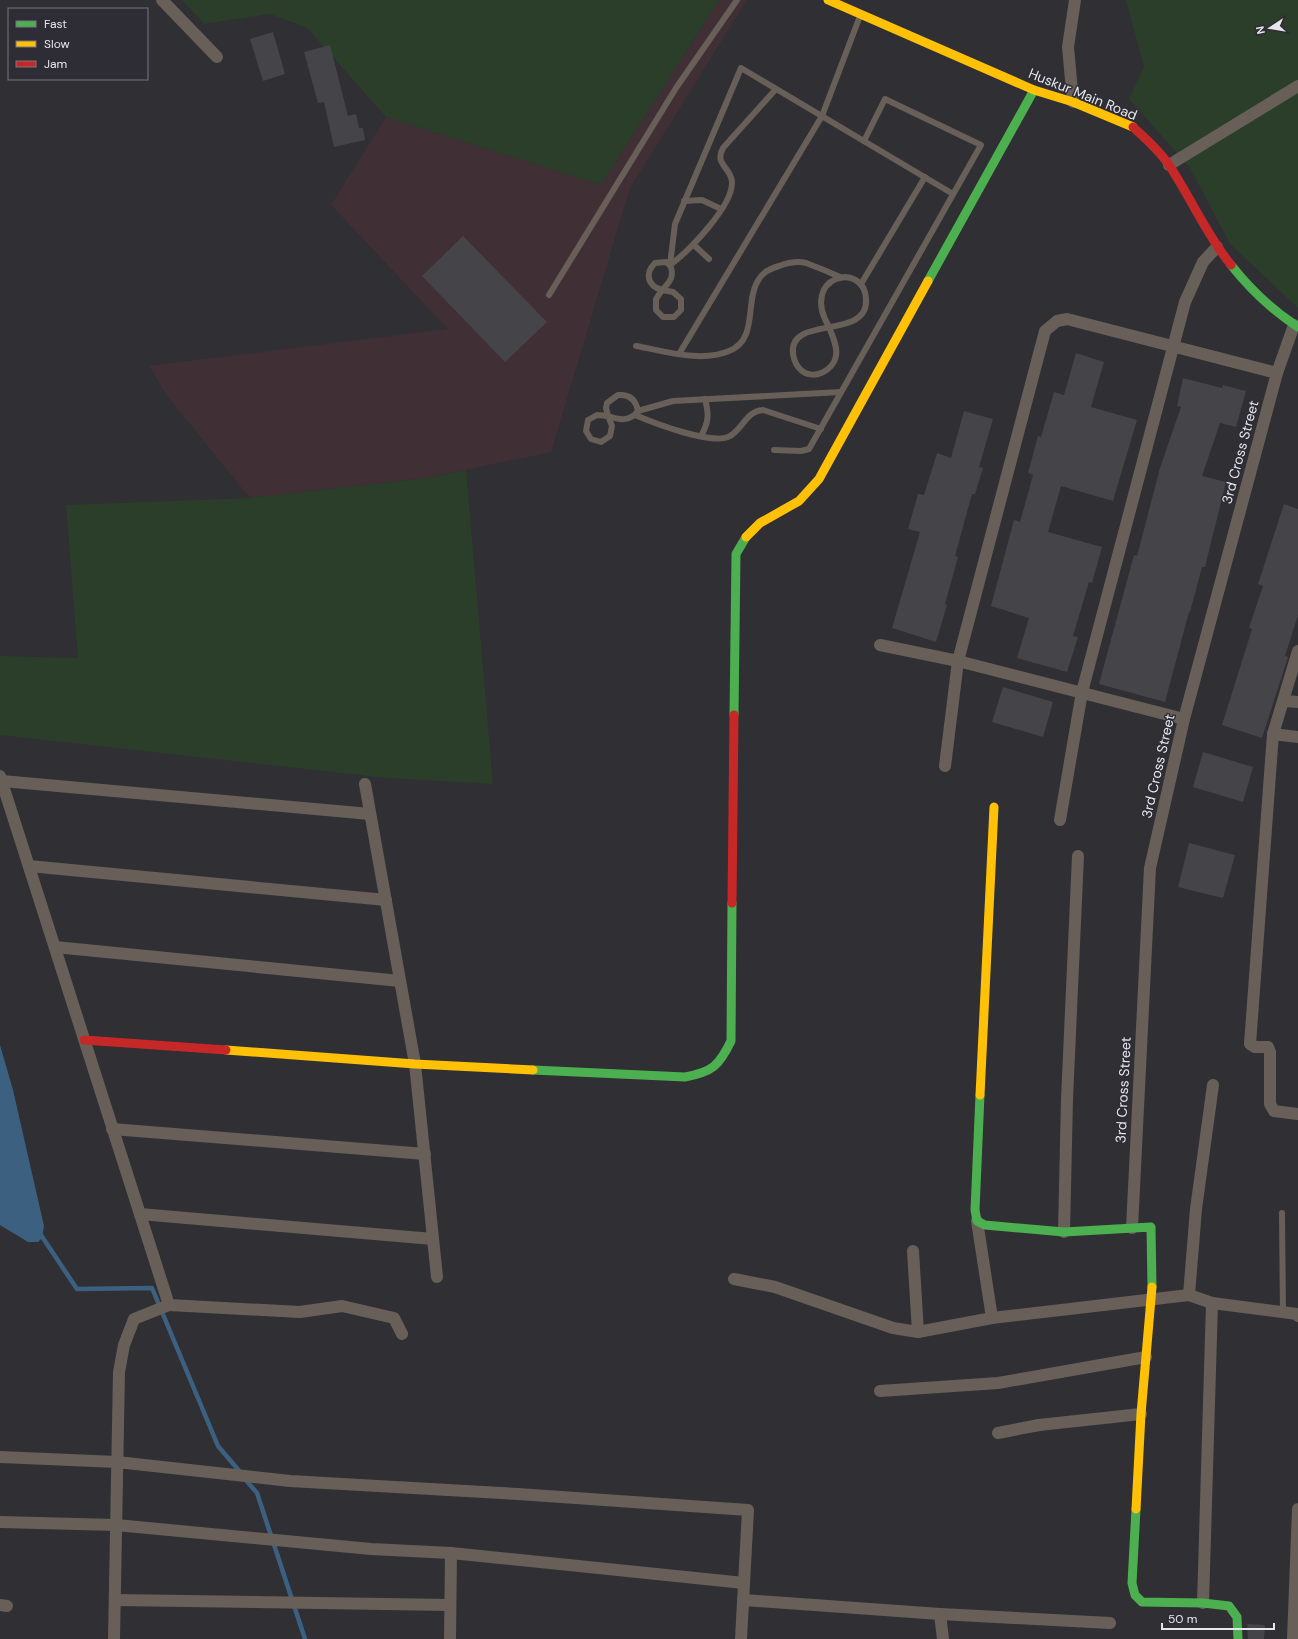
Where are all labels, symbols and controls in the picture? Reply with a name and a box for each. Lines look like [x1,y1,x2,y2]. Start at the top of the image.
legend [8,8,148,80]
north arrow [1250,8,1290,48]
text: Fast [44,16,67,32]
text: N [1253,25,1268,35]
text: Slow [44,36,70,52]
text: Jam [44,56,67,72]
street label: Huskur Main Road [1026,64,1140,124]
street label: 3rd Cross Street [1218,398,1262,506]
street label: 3rd Cross Street [1137,712,1179,820]
street label: 3rd Cross Street [1111,1036,1135,1144]
scale bar [1162,1605,1274,1631]
text: 50 m [1168,1611,1197,1627]

